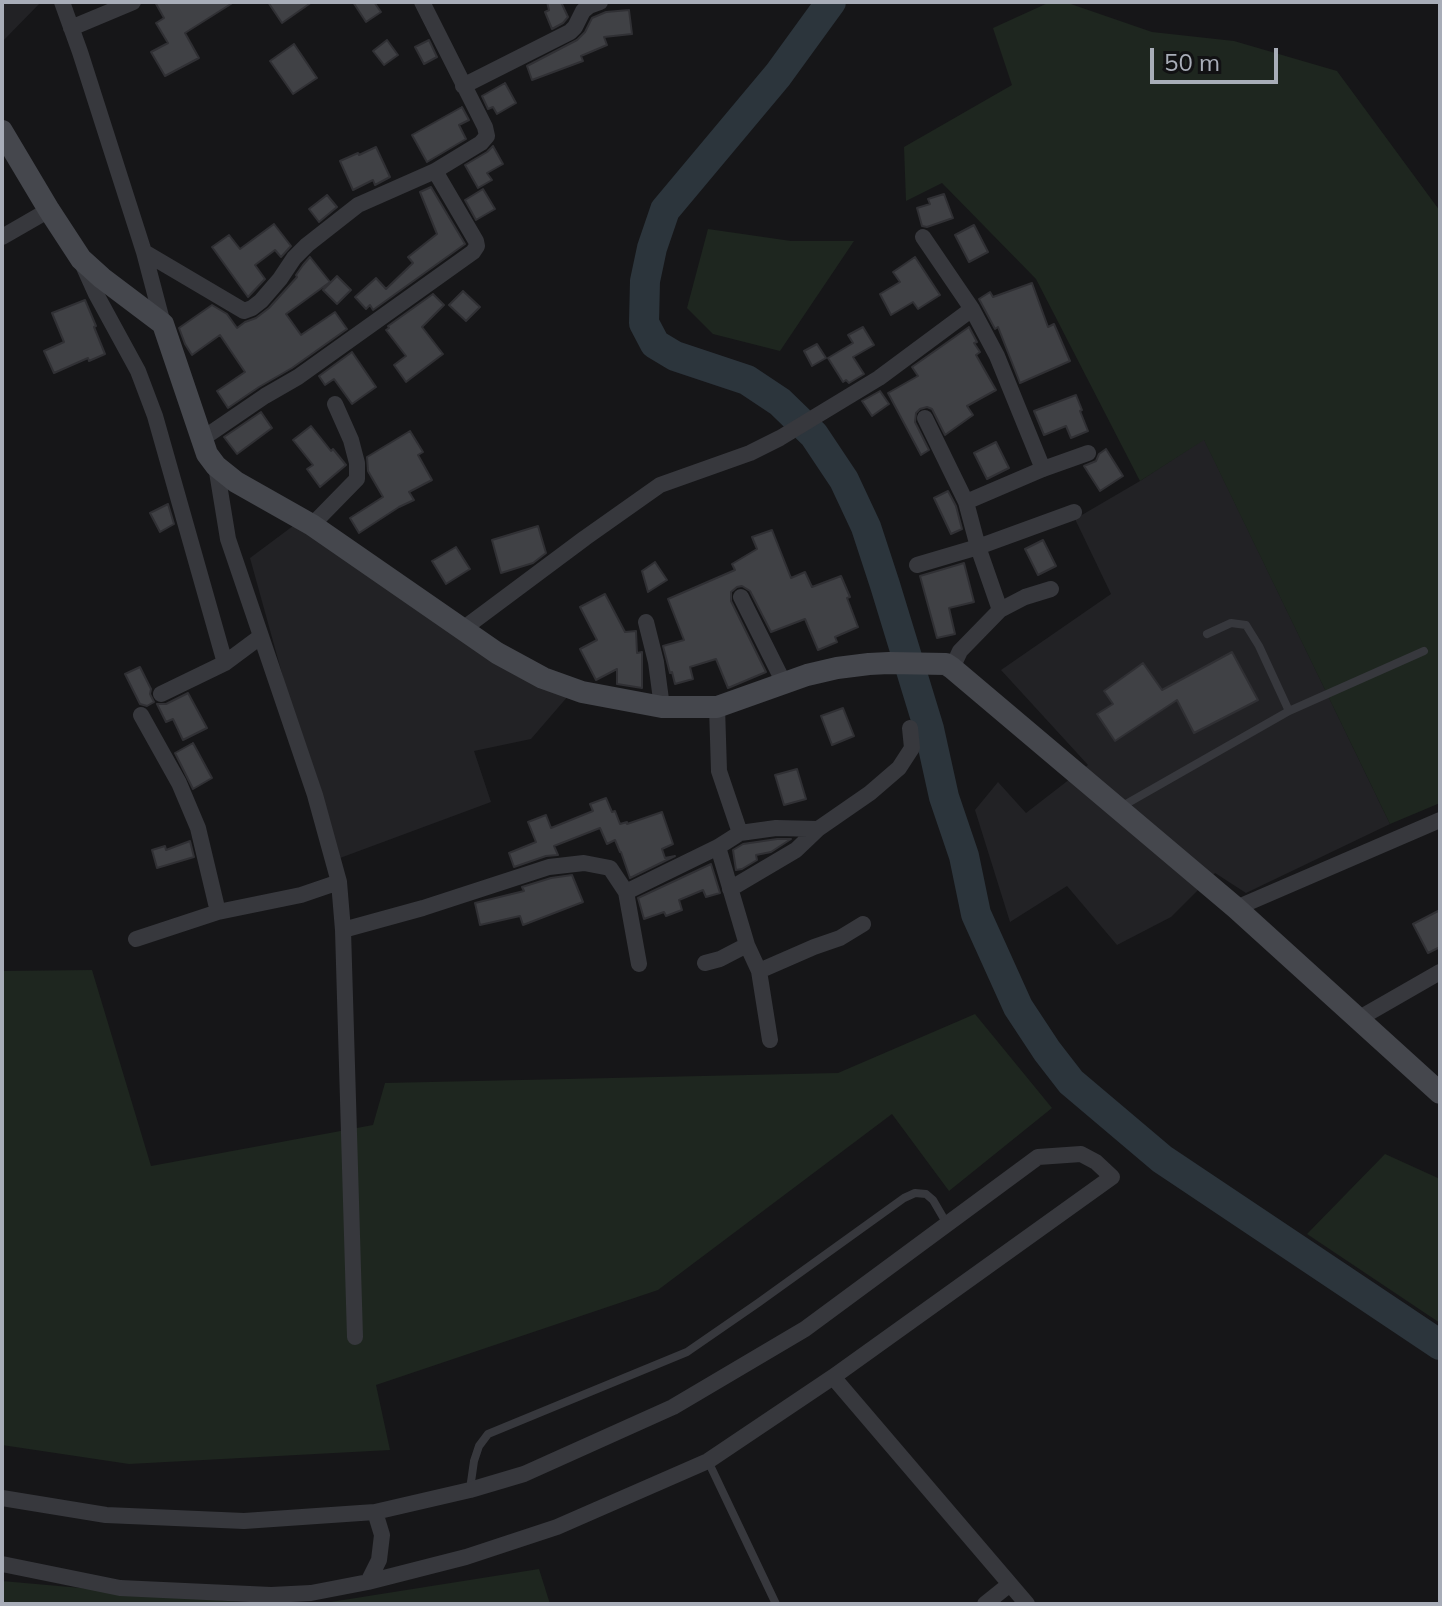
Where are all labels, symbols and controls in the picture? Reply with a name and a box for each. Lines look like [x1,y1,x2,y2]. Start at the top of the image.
scale bar [1154,32,1282,82]
text: 50 m [1164,47,1220,77]

